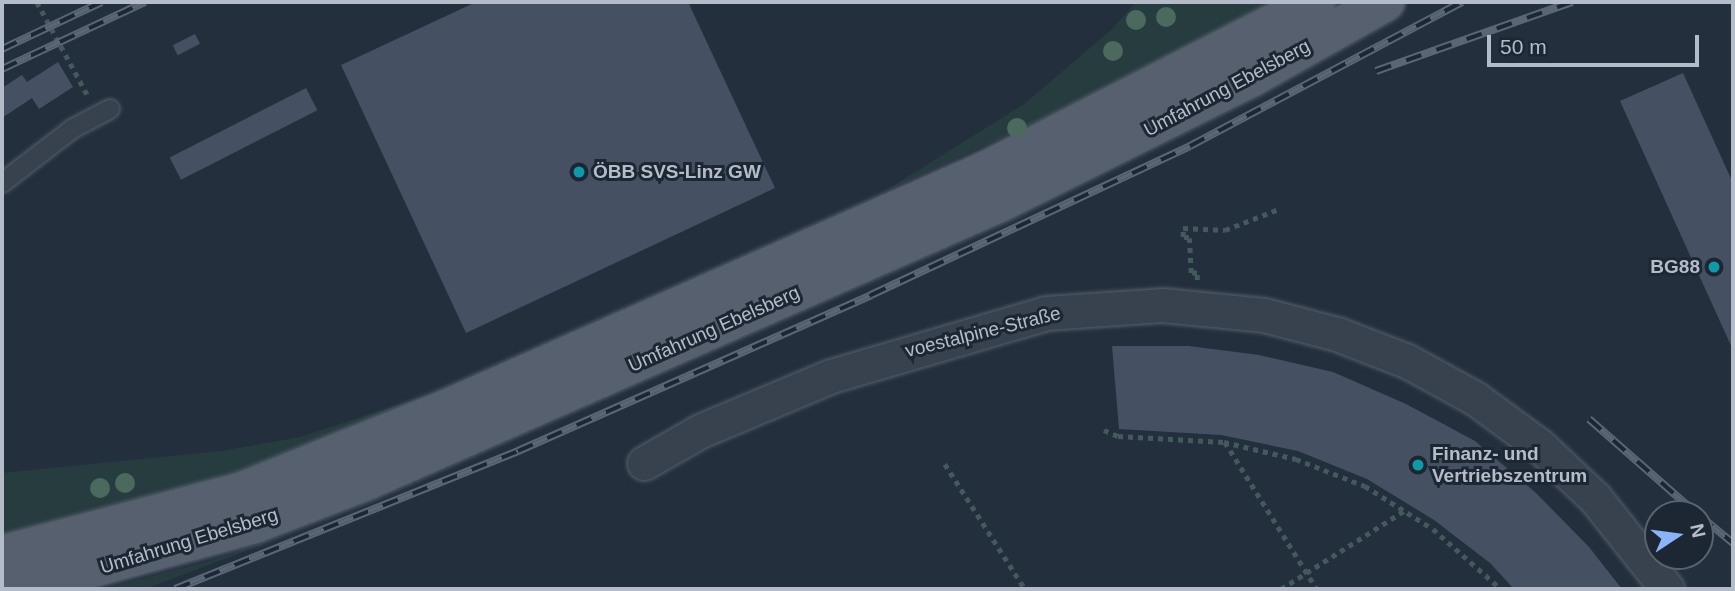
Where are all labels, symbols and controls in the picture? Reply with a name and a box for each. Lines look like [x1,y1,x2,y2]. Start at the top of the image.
scale bar [1490,21,1702,65]
street label: Umfahrung Ebelsberg [1140,35,1314,141]
text: 50 m [1500,35,1547,58]
place label: ÖBB SVS-Linz GW [593,161,761,183]
marker: ÖBB SVS-Linz GW [571,164,587,180]
place label: BG88 [1650,256,1700,278]
marker: BG88 [1706,259,1722,275]
street label: Umfahrung Ebelsberg [625,281,803,377]
street label: voestalpine-Straße [903,302,1063,362]
place label: Finanz- und Vertriebszentrum [1432,443,1587,487]
marker: Finanz- und Vertriebszentrum [1410,457,1426,473]
north arrow [1644,500,1714,570]
street label: Umfahrung Ebelsberg [97,503,281,579]
text: N [1686,522,1710,540]

